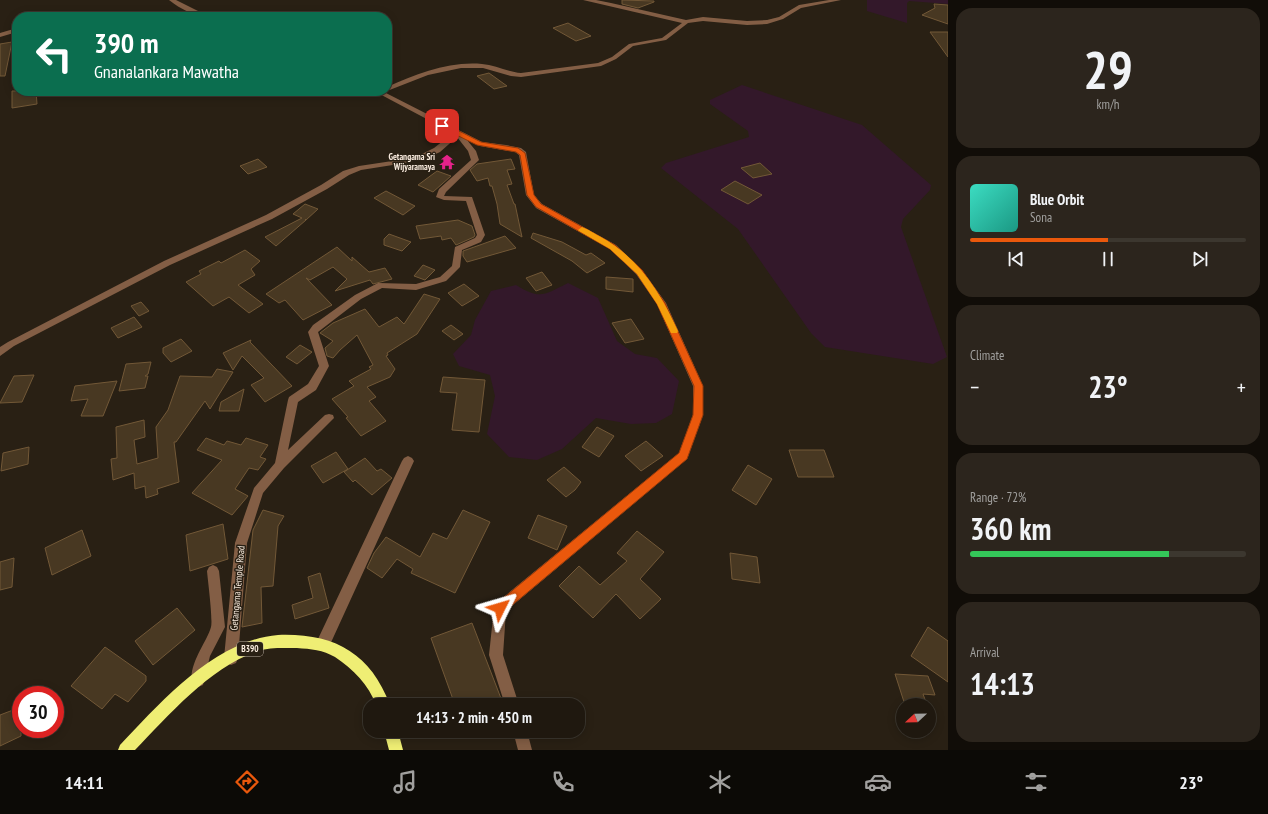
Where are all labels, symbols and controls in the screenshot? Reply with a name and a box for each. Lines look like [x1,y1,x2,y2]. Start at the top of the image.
text: 390 m [94,24,158,61]
icon: left [28,28,80,80]
text: 29 [1083,36,1133,103]
text: Gnanalankara Mawatha [94,60,239,83]
text: km/h [1096,96,1120,113]
pin [425,109,459,143]
icon: arrive [431,115,453,137]
place label: Getangama Sri Wijyaramaya [388,151,435,172]
temple icon: Getangama Sri Wijyaramaya [438,153,456,171]
text: Blue Orbit [1030,190,1084,209]
text: Sona [1030,209,1052,226]
icon: previous [1005,248,1027,270]
icon: pause [1097,248,1119,270]
icon: next [1189,248,1211,270]
text: Climate [970,347,1004,364]
text: 23° [1088,367,1128,406]
text: − [970,373,979,401]
text: + [1237,373,1246,401]
text: Range · 72% [970,489,1026,506]
text: 360 km [970,509,1051,548]
street label: Getangama Temple Road [227,545,248,631]
position arrow [479,587,521,629]
road number: B390 [237,642,263,656]
text: Arrival [970,644,999,661]
text: 14:13 [970,664,1035,703]
speed limit sign: 30 [12,686,64,738]
north arrow [896,698,936,738]
map controls [896,698,936,738]
text: 14:13 · 2 min · 450 m [416,708,532,727]
icon: directions [233,768,261,796]
icon: music [391,768,419,796]
icon: phone [549,768,577,796]
icon: climate [706,768,734,796]
icon: car [864,768,892,796]
icon: filters [1022,768,1050,796]
text: 14:11 [65,771,104,794]
text: 23° [1179,771,1203,794]

